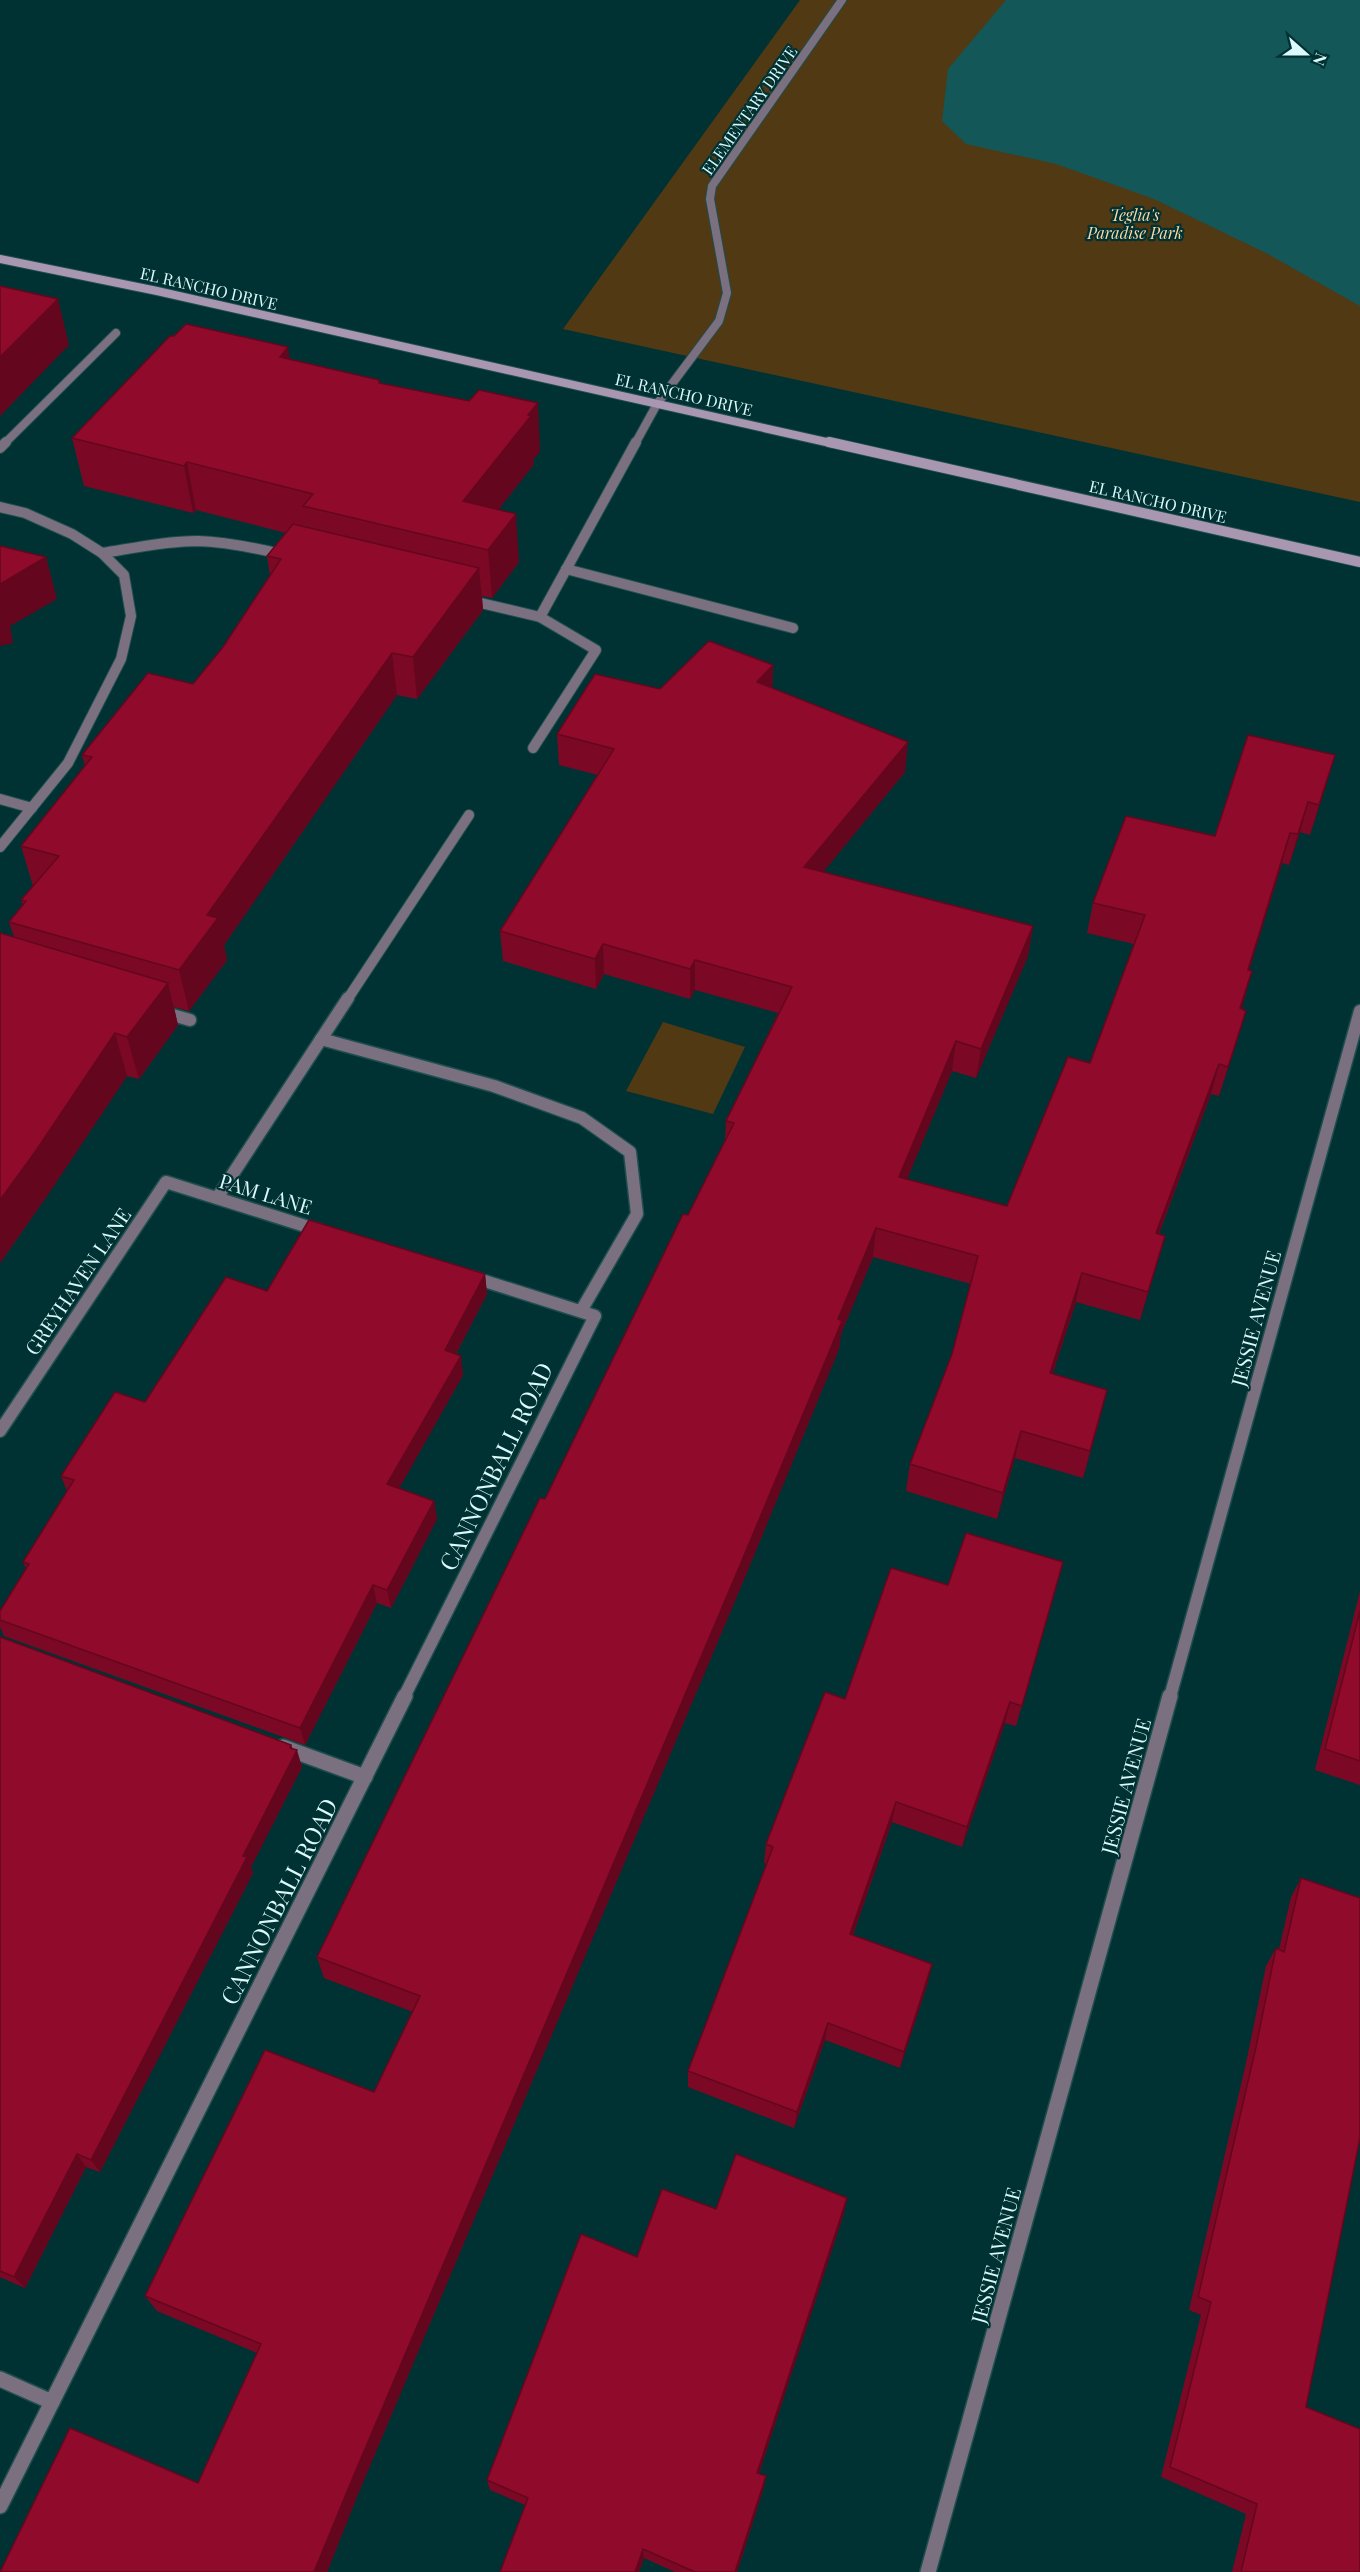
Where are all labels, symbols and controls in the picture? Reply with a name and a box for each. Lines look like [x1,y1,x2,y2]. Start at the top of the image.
north arrow [1276,24,1336,84]
street label: ELEMENTARY DRIVE [697,42,801,178]
text: N [1308,50,1332,69]
park label: Teglia's Paradise Park [1086,204,1183,243]
street label: EL RANCHO DRIVE [138,262,280,314]
street label: EL RANCHO DRIVE [613,368,755,420]
street label: EL RANCHO DRIVE [1087,475,1229,527]
street label: PAM LANE [216,1166,316,1220]
street label: GREYHAVEN LANE [18,1202,136,1360]
street label: JESSIE AVENUE [1224,1247,1286,1390]
street label: CANNONBALL ROAD [431,1357,559,1575]
street label: JESSIE AVENUE [1094,1715,1156,1858]
street label: CANNONBALL ROAD [212,1792,344,2010]
street label: JESSIE AVENUE [964,2184,1026,2327]

